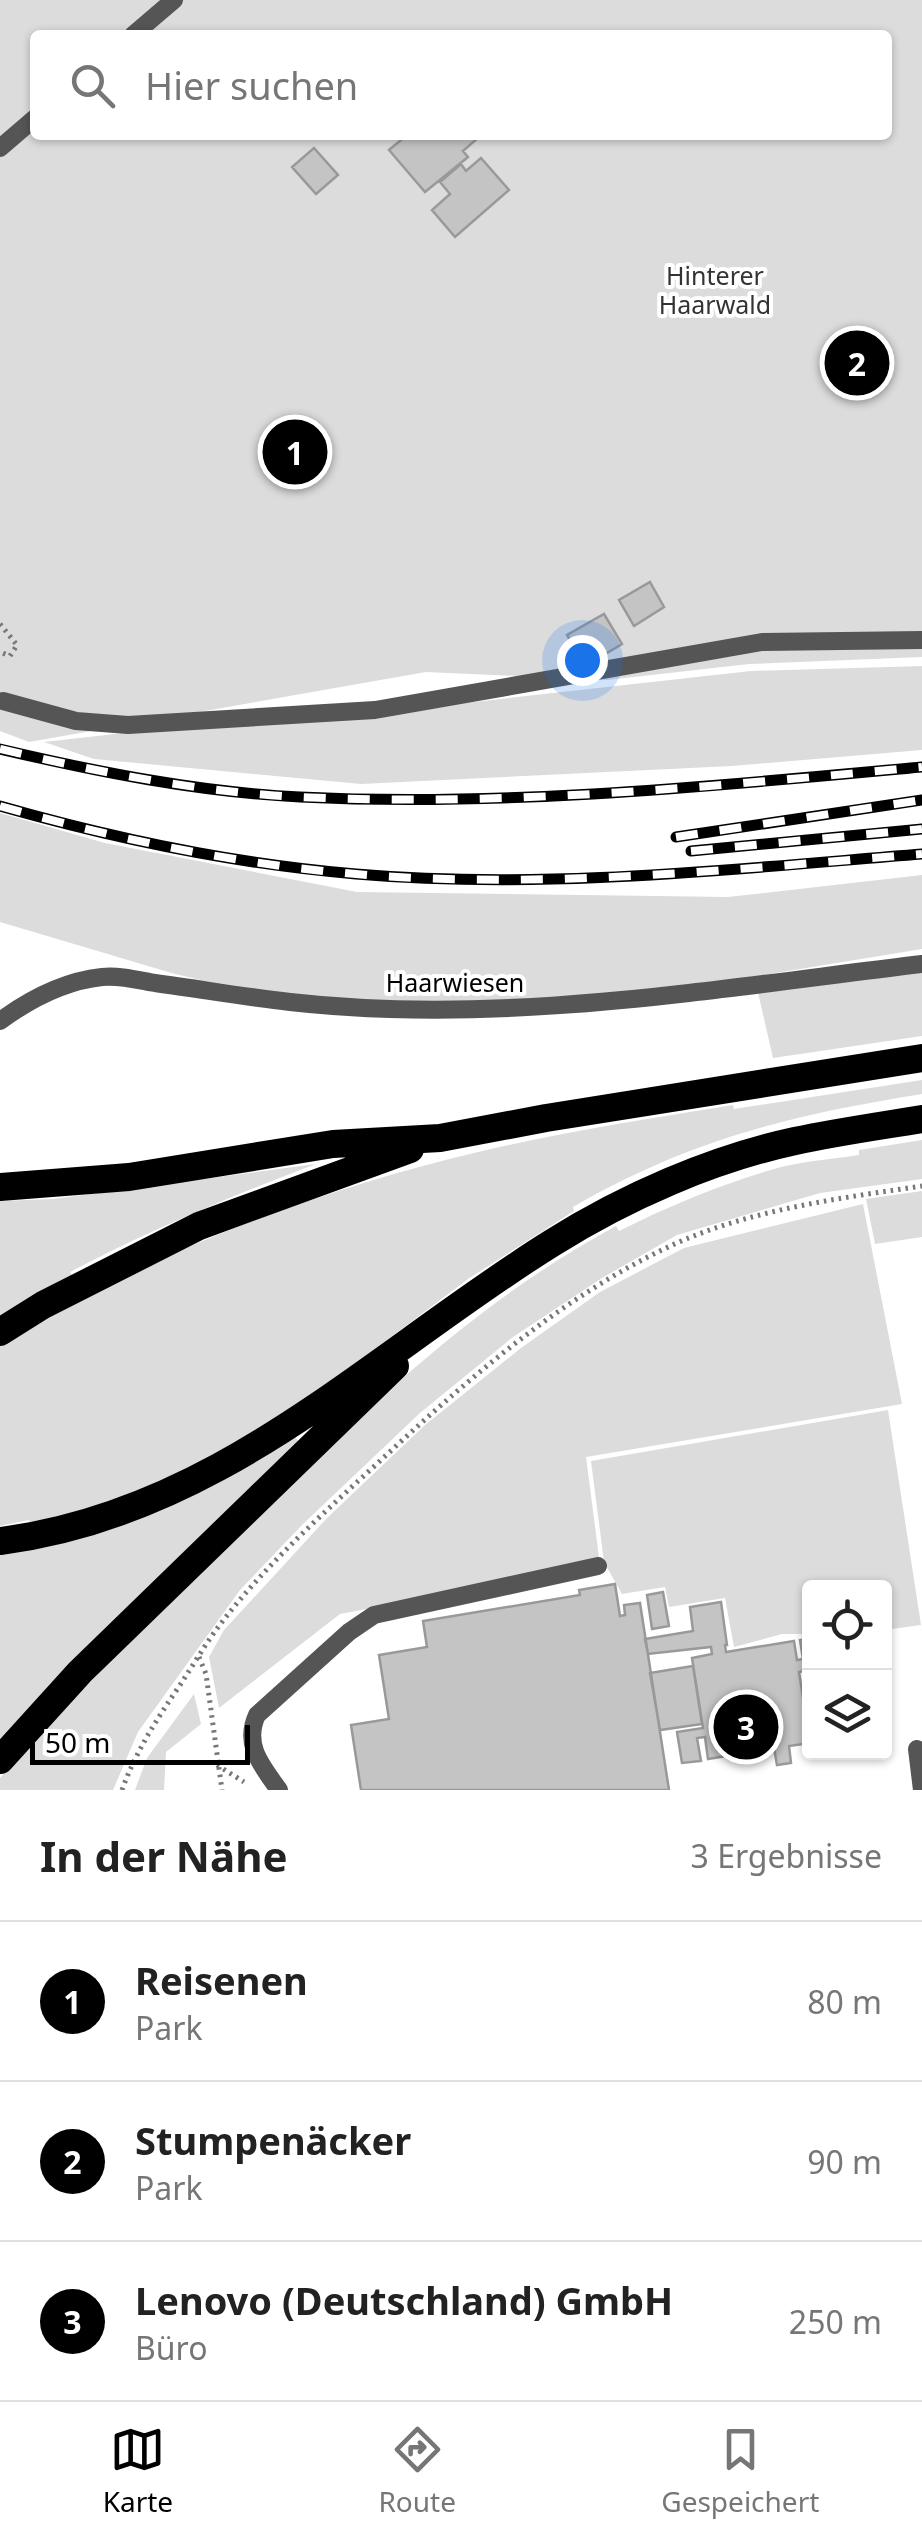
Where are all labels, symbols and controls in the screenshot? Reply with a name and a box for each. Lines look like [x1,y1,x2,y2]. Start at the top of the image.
search box [30,30,892,140]
icon: search [65,58,120,113]
text: Hier suchen [145,59,358,111]
park label: Hinterer Haarwald [659,258,771,321]
pin: 2 [824,326,890,400]
pin: 1 [262,414,328,490]
your location [557,635,608,686]
street label: Haarwiesen [386,965,524,999]
map controls [802,1580,892,1760]
button: locate [802,1580,892,1670]
button: layers [802,1670,892,1760]
pin: 3 [714,1690,778,1764]
scale bar [30,1720,250,1764]
text: 50 m [45,1723,111,1761]
text: In der Nähe [40,1827,288,1884]
text: 3 Ergebnisse [691,1834,882,1877]
text: Reisenen [135,1954,308,2006]
text: 1 [63,1980,82,2023]
text: 80 m [807,1980,882,2023]
text: Park [135,2006,203,2049]
text: Stumpenäcker [135,2114,411,2166]
text: 2 [63,2140,82,2183]
text: 90 m [807,2140,882,2183]
text: Park [135,2166,203,2209]
text: Lenovo (Deutschland) GmbH [135,2274,673,2326]
text: 3 [63,2300,82,2343]
text: 250 m [789,2300,882,2343]
text: Büro [135,2326,208,2369]
tab: Karte [103,2422,173,2520]
tab: Route [378,2422,456,2520]
tab: Gespeichert [661,2422,819,2520]

